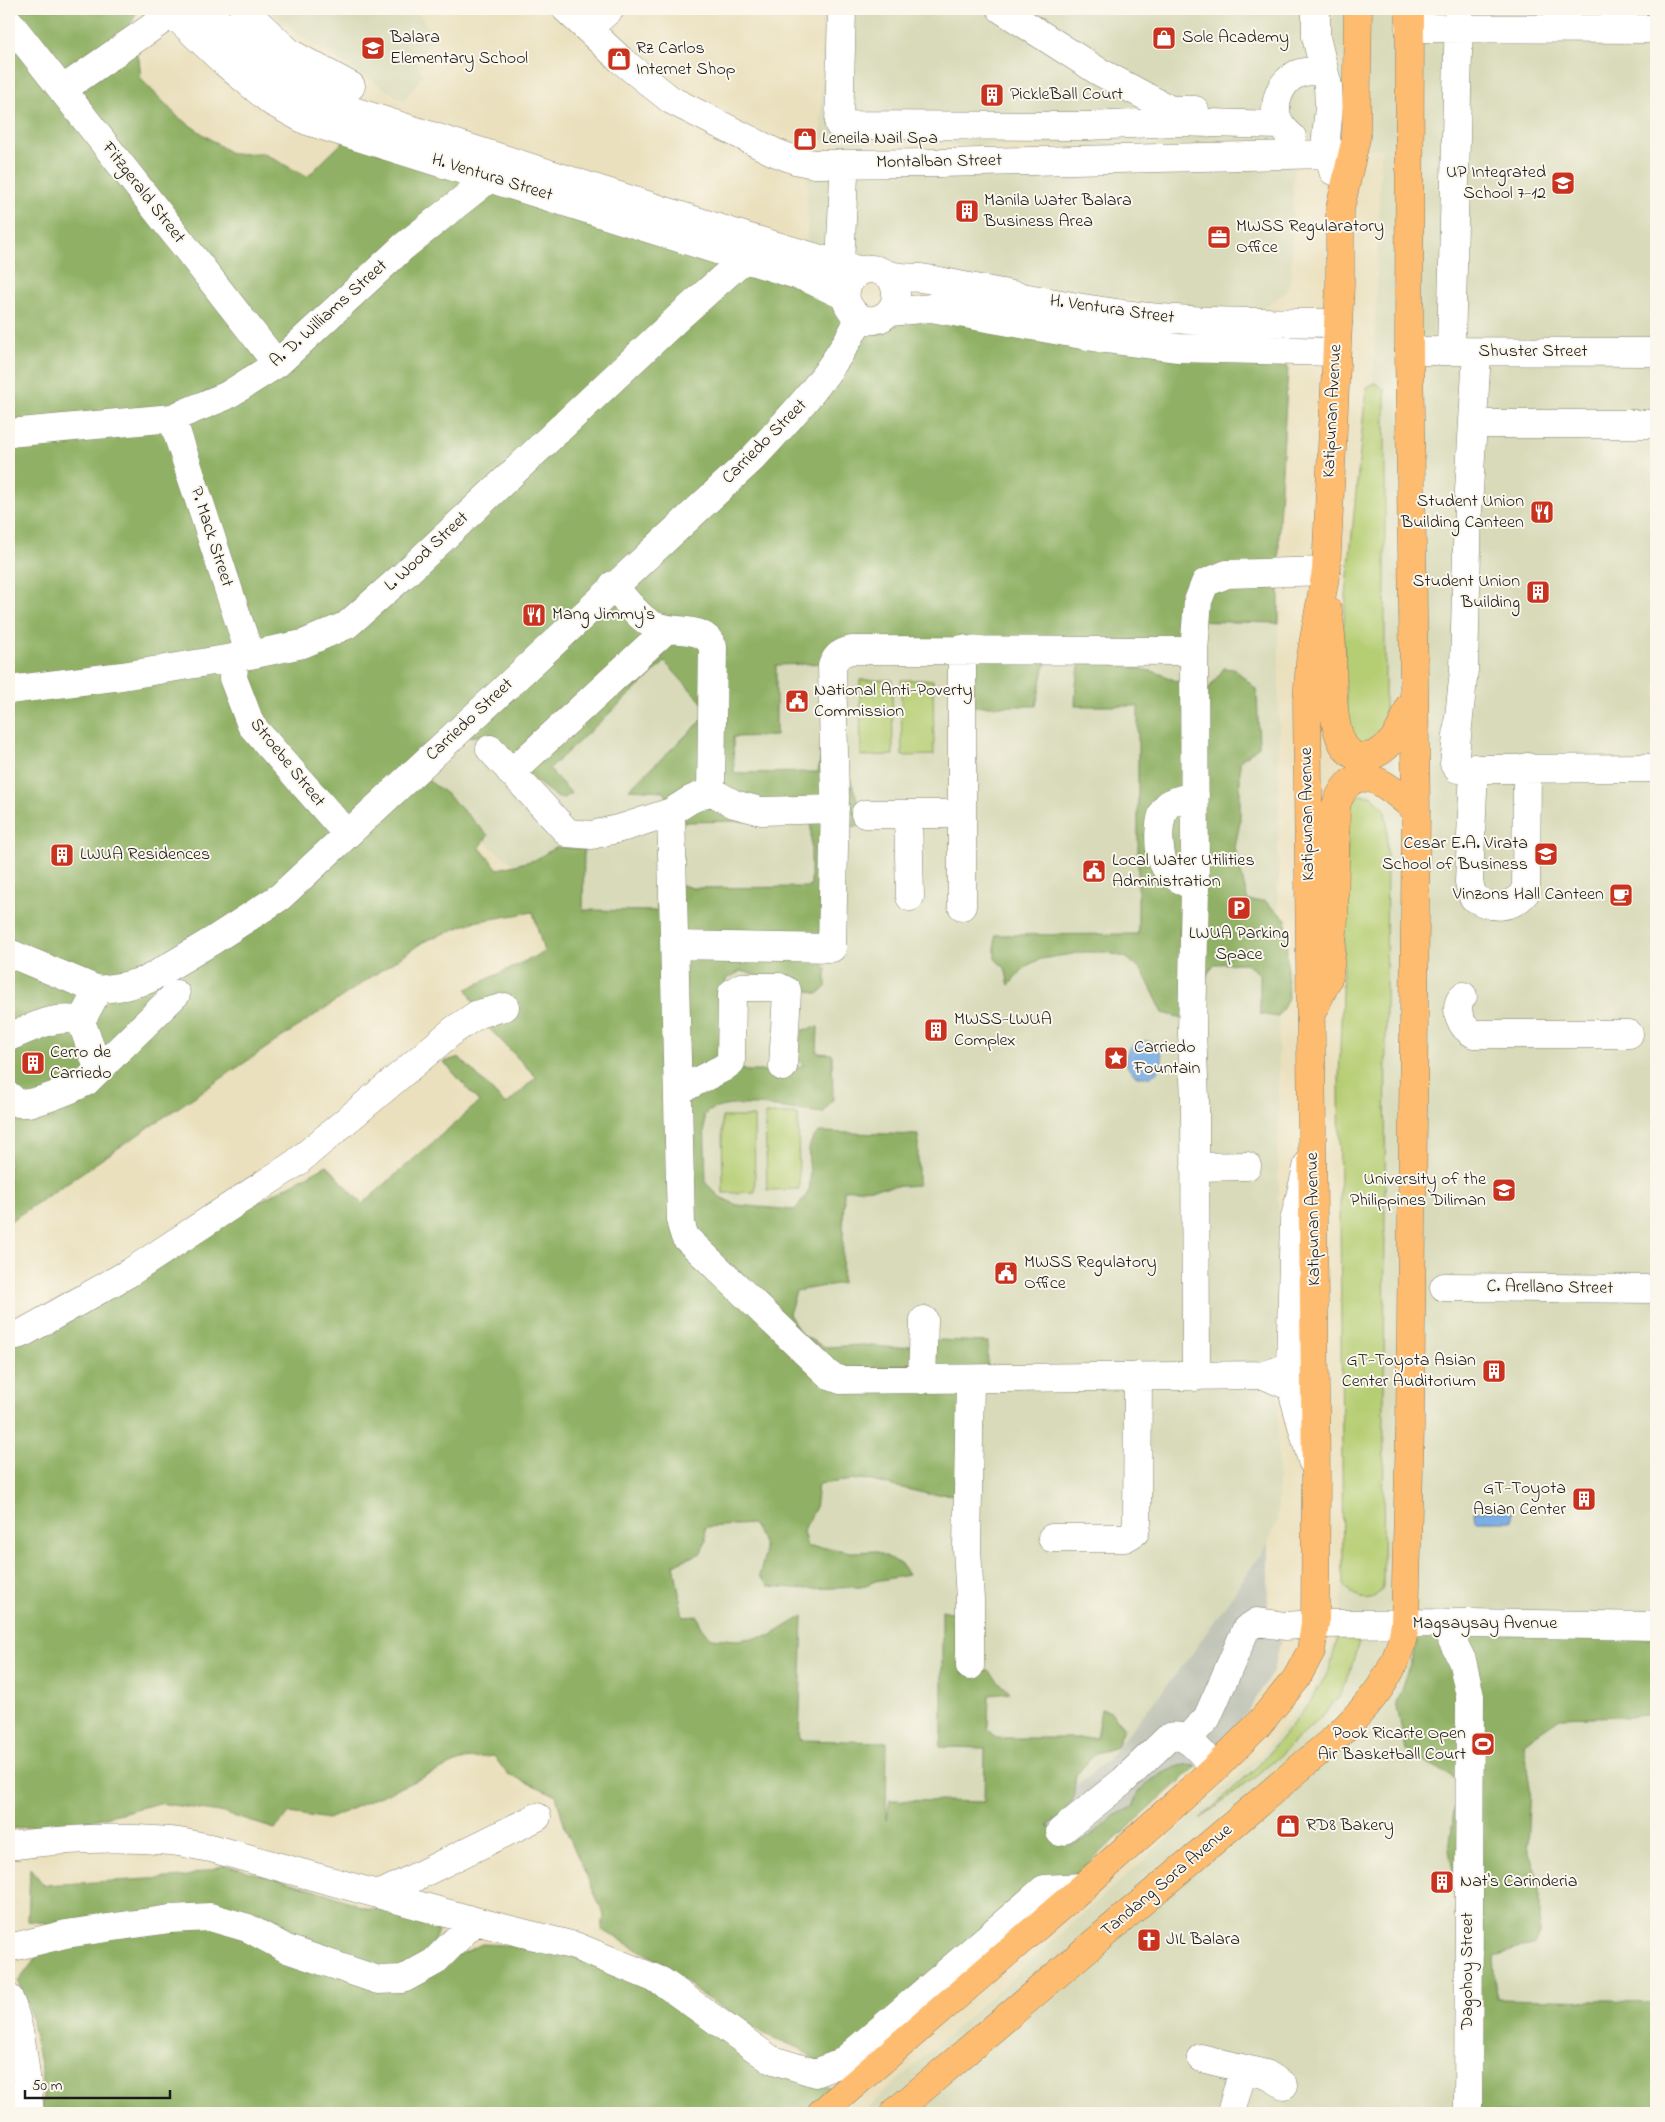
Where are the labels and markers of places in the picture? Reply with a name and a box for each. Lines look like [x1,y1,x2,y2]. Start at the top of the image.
place label: Balara Elementary School [389,25,528,72]
shop icon: Sole Academy [1151,25,1177,51]
place label: Sole Academy [1182,25,1289,51]
school or university icon: Balara Elementary School [360,35,386,61]
place label: Rz Carlos Internet Shop [636,36,736,83]
shop icon: Rz Carlos Internet Shop [606,46,632,72]
building icon: PickleBall Court [979,82,1005,108]
place label: PickleBall Court [1010,82,1123,108]
shop icon: Leneila Nail Spa [792,126,818,152]
place label: Leneila Nail Spa [822,126,938,152]
place label: UP Integrated School 7-12 [1446,160,1546,207]
school or university icon: UP Integrated School 7-12 [1550,170,1576,196]
place label: Manila Water Balara Business Area [983,188,1132,235]
building icon: Manila Water Balara Business Area [954,198,980,224]
place label: MWSS Regularatory Office [1236,214,1384,261]
office icon: MWSS Regularatory Office [1206,224,1232,250]
place label: Student Union Building Canteen [1400,489,1524,537]
restaurant icon: Student Union Building Canteen [1529,499,1555,525]
place label: Student Union Building [1413,569,1520,617]
building icon: Student Union Building [1525,579,1551,605]
restaurant icon: Mang Jimmy's [521,602,547,628]
place label: Mang Jimmy's [552,602,655,629]
place label: National Anti-Poverty Commission [814,678,973,725]
public building icon: National Anti-Poverty Commission [784,688,810,714]
place label: Cesar E.A. Virata School of Business [1382,831,1528,878]
school or university icon: Cesar E.A. Virata School of Business [1533,841,1559,867]
building icon: LWUA Residences [49,842,75,868]
place label: LWUA Residences [80,842,210,868]
place label: Local Water Utilities Administration [1112,848,1255,895]
public building icon: Local Water Utilities Administration [1081,858,1107,884]
place label: Vinzons Hall Canteen [1452,882,1604,908]
cafe icon: Vinzons Hall Canteen [1608,882,1634,908]
parking icon: LWUA Parking Space [1226,895,1252,921]
place label: LWUA Parking Space [1189,921,1289,968]
place label: MWSS-LWUA Complex [954,1007,1052,1054]
building icon: MWSS-LWUA Complex [923,1017,949,1043]
place label: Carriedo Fountain [1133,1035,1201,1082]
place label: Cerro de Carriedo [50,1040,112,1087]
place icon: Carriedo Fountain [1103,1045,1129,1071]
building icon: Cerro de Carriedo [20,1050,46,1076]
place label: University of the Philippines Diliman [1350,1167,1487,1214]
school or university icon: University of the Philippines Diliman [1491,1177,1517,1203]
place label: MWSS Regulatory Office [1024,1250,1157,1297]
public building icon: MWSS Regulatory Office [993,1260,1019,1286]
place label: GT-Toyota Asian Center Auditorium [1342,1348,1476,1395]
building icon: GT-Toyota Asian Center Auditorium [1481,1358,1507,1384]
place label: GT-Toyota Asian Center [1473,1476,1566,1523]
building icon: GT-Toyota Asian Center [1571,1486,1597,1512]
place label: Pook Ricarte Open Air Basketball Court [1318,1721,1466,1768]
sports icon: Pook Ricarte Open Air Basketball Court [1470,1731,1496,1757]
shop icon: RD8 Bakery [1275,1813,1301,1839]
place label: RD8 Bakery [1306,1813,1394,1839]
building icon: Nat's Carinderia [1429,1869,1455,1895]
place label: Nat's Carinderia [1460,1869,1577,1895]
church icon: JIL Balara [1136,1927,1162,1953]
place label: JIL Balara [1166,1927,1240,1953]

